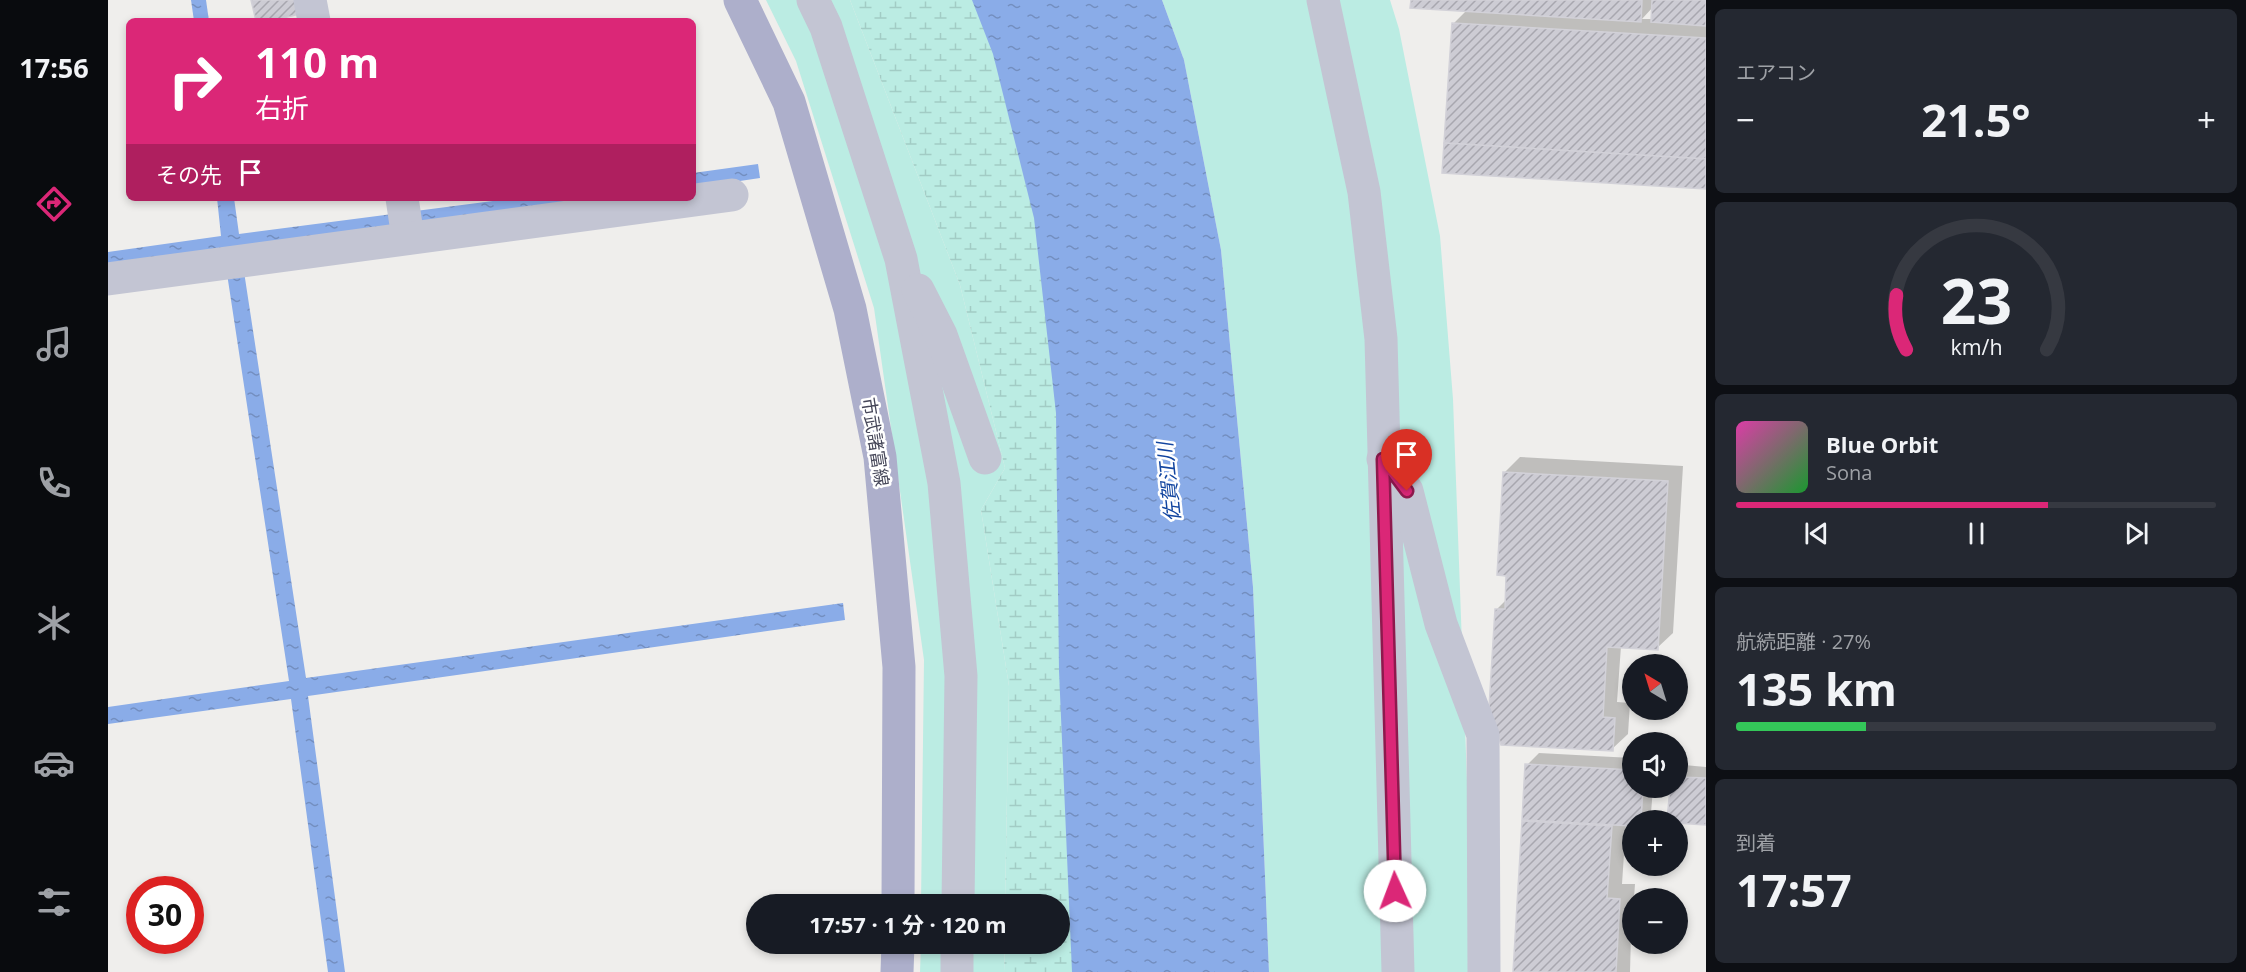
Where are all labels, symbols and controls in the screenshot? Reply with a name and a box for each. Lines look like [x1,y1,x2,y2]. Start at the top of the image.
text: 110 m [255,33,379,90]
icon: right [156,42,234,120]
text: 17:56 [19,49,89,86]
text: エアコン [1736,59,1816,86]
text: 右折 [255,89,309,126]
text: 21.5° [1921,89,2031,150]
text: − [1736,97,1755,142]
text: + [2197,97,2216,142]
icon: arrive [234,156,267,189]
text: その先 [156,159,222,189]
icon: directions [33,183,75,225]
text: 23 [1940,258,2012,343]
icon: music [33,323,75,365]
text: km/h [1950,333,2002,362]
street label: 市武諸富線 [857,396,895,488]
pin [1381,429,1432,491]
text: Blue Orbit [1826,429,1938,459]
icon: arrive [1390,438,1423,471]
water label: 佐賀江川 [1151,439,1186,523]
text: Sona [1826,459,1872,486]
icon: phone [33,462,75,504]
icon: previous [1800,517,1833,550]
icon: pause [1960,517,1993,550]
icon: next [2120,517,2153,550]
icon: climate [33,602,75,644]
text: 航続距離 · 27% [1736,628,1871,655]
north arrow [1622,654,1688,720]
map controls [1622,654,1688,954]
text: 135 km [1736,658,1897,719]
button: sound [1622,732,1688,798]
icon: car [33,742,75,784]
button: + [1622,810,1688,876]
text: 到着 [1736,829,1776,856]
position arrow [1363,859,1427,923]
text: 17:57 [1736,859,1852,920]
speed limit sign: 30 [126,876,204,954]
icon: filters [33,881,75,923]
button: − [1622,888,1688,954]
text: 17:57 · 1 分 · 120 m [809,909,1007,939]

